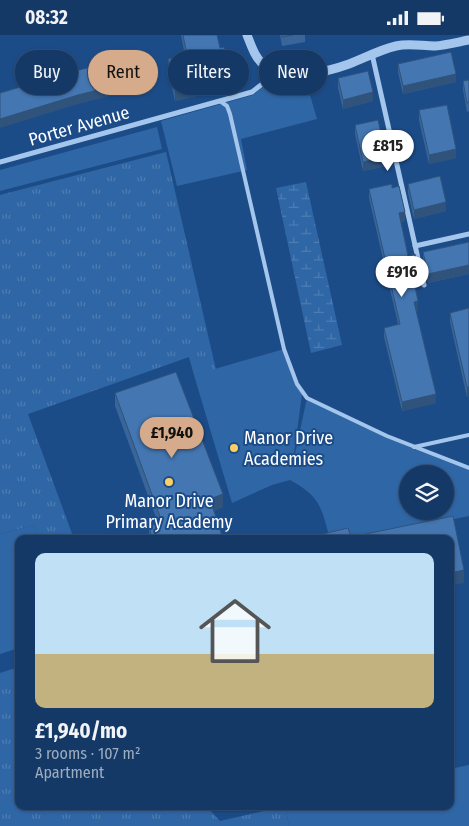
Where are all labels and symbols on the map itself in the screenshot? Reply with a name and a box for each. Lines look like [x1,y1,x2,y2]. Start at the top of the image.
street label: Porter Avenue [26,101,132,151]
pin: £815 [358,129,418,172]
pin: £916 [372,255,432,298]
pin: £1,940 [131,417,213,459]
place label: Manor Drive Academies [244,427,333,470]
marker: Manor Drive Academies [228,442,240,454]
marker: Manor Drive Primary Academy [163,476,175,488]
place label: Manor Drive Primary Academy [105,490,233,533]

